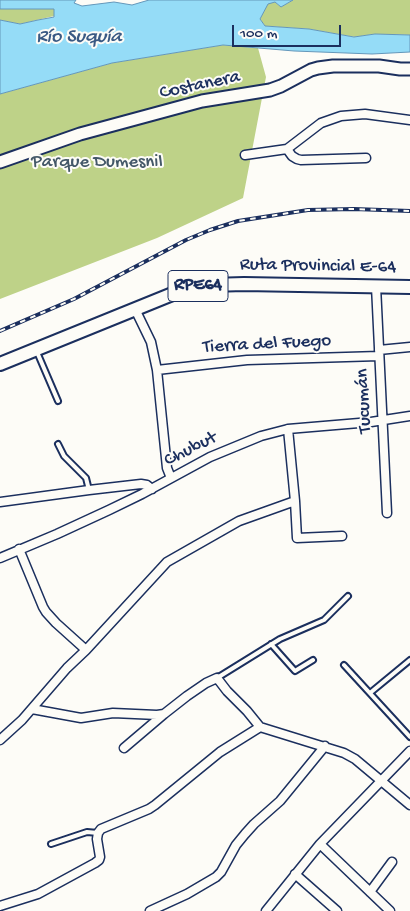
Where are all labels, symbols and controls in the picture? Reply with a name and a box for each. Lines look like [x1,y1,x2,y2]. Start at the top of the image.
scale bar [235,15,344,47]
text: 100 m [240,25,277,43]
water label: Río Suquía [36,26,122,50]
street label: Costanera [158,66,242,106]
park label: Parque Dumesnil [31,152,163,174]
street label: Ruta Provincial E-64 [240,254,396,280]
road number: RPE64 [168,270,228,302]
street label: Tierra del Fuego [202,330,332,360]
street label: Tucumán [352,368,378,434]
street label: Chubut [161,427,221,473]

